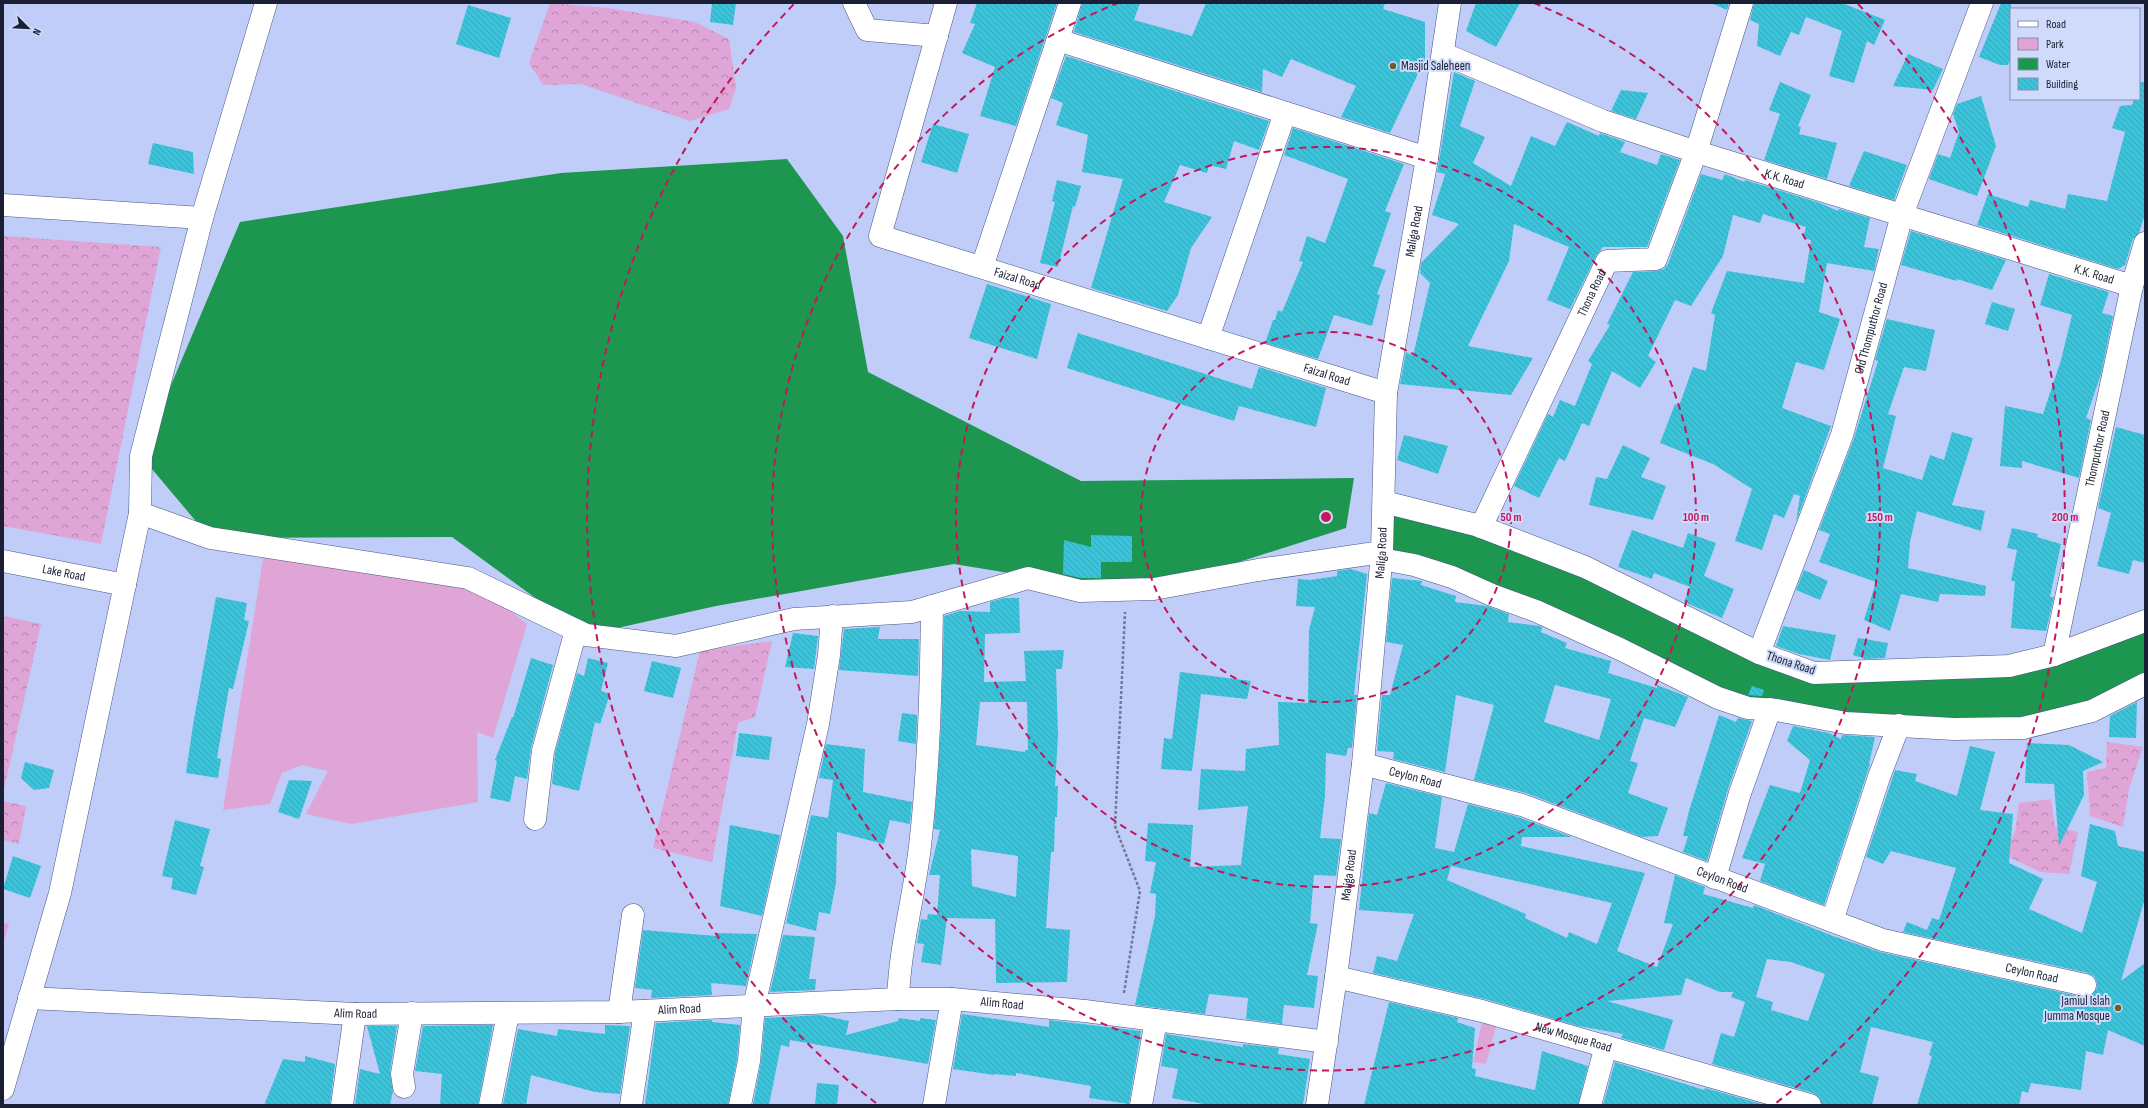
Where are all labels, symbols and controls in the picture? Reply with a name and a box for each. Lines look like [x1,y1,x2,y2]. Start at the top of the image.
north arrow [8,8,48,48]
legend [2010,8,2140,100]
text: Road [2046,17,2066,32]
text: N [29,27,44,37]
text: Park [2046,37,2064,52]
text: Water [2046,57,2070,72]
place label: Masjid Saleheen [1401,58,1470,74]
marker: Masjid Saleheen [1388,61,1398,71]
text: Building [2046,77,2078,92]
street label: K.K. Road [1763,165,1806,193]
street label: Maliga Road [1402,205,1427,258]
street label: K.K. Road [2072,261,2116,288]
street label: Faizal Road [992,264,1043,293]
street label: Thona Road [1574,267,1610,319]
street label: Old Thomputhor Road [1851,281,1891,376]
street label: Faizal Road [1302,360,1352,389]
street label: Thomputhor Road [2082,409,2114,488]
centre of rings [1319,510,1333,524]
text: 50 m [1501,510,1521,525]
text: 100 m [1683,510,1709,525]
text: 150 m [1867,510,1893,525]
text: 200 m [2052,510,2078,525]
street label: Maliga Road [1372,527,1391,579]
street label: Lake Road [41,561,87,585]
street label: Thona Road [1765,648,1817,678]
street label: Ceylon Road [1387,763,1443,792]
street label: Maliga Road [1338,849,1360,902]
street label: Ceylon Road [1694,863,1750,897]
street label: Ceylon Road [2004,960,2060,987]
place label: Jamiul Islah Jumma Mosque [2043,993,2110,1024]
street label: Alim Road [979,994,1024,1013]
street label: Alim Road [657,1000,701,1018]
marker: Jamiul Islah Jumma Mosque [2113,1003,2123,1013]
street label: Alim Road [333,1005,377,1022]
street label: New Mosque Road [1533,1019,1614,1056]

